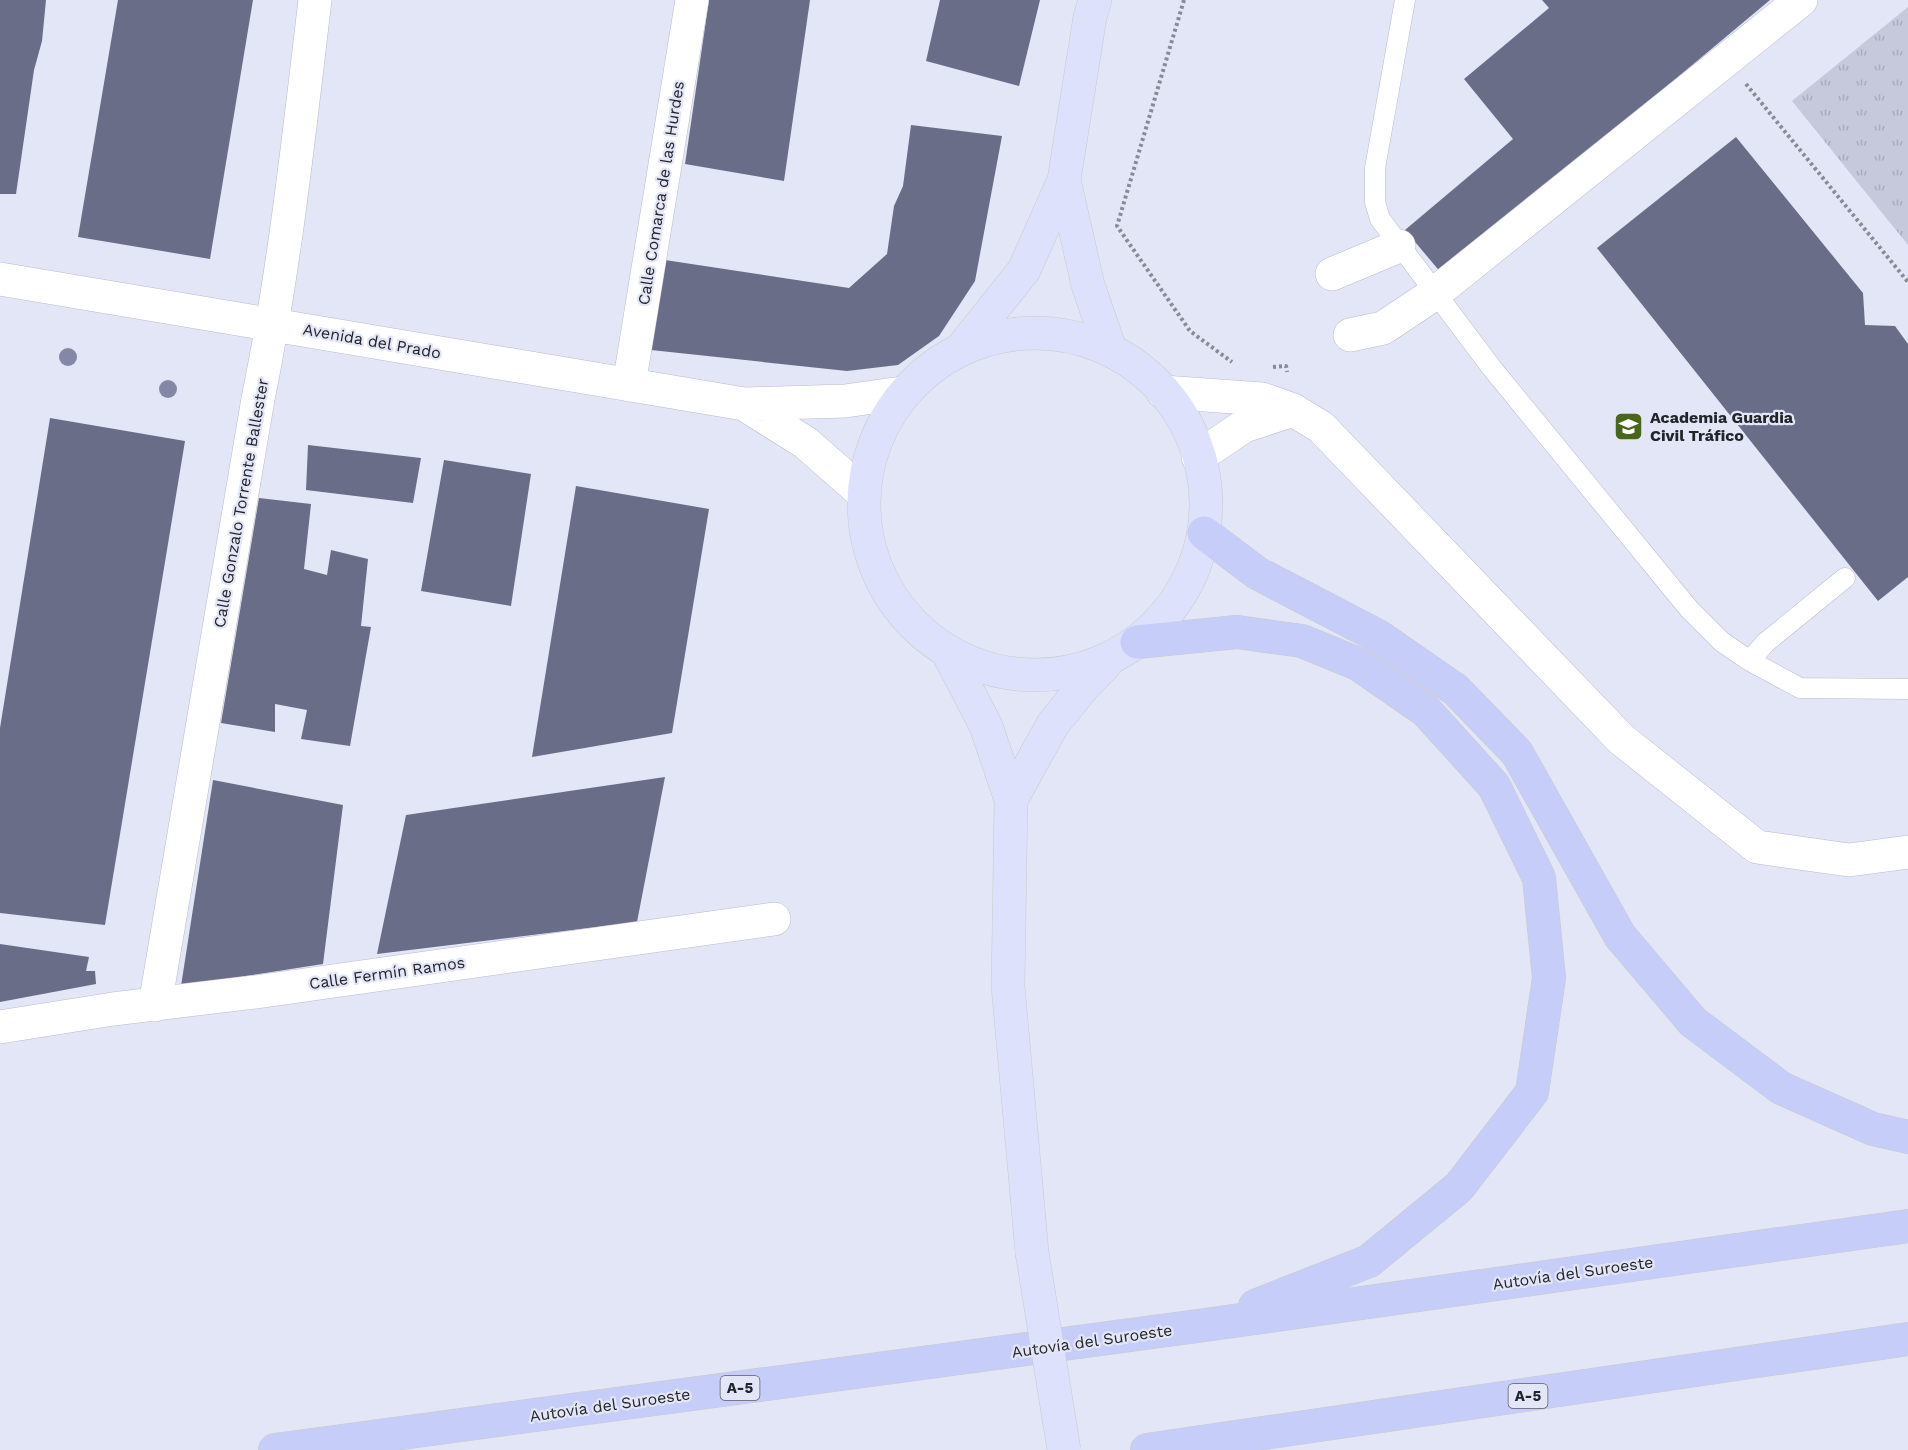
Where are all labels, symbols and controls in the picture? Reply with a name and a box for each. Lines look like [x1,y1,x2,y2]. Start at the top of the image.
street label: Calle Comarca de las Hurdes [634,80,688,306]
street label: Avenida del Prado [302,320,442,362]
street label: Calle Gonzalo Torrente Ballester [210,376,272,629]
place label: Academia Guardia Civil Tráfico [1650,408,1794,445]
school or university icon: Academia Guardia Civil Tráfico [1613,410,1645,442]
street label: Calle Fermín Ramos [308,953,466,993]
street label: Autovía del Suroeste [1492,1252,1654,1294]
street label: Autovía del Suroeste [1011,1320,1173,1362]
road number: A-5 [720,1376,760,1400]
street label: Autovía del Suroeste [529,1384,691,1426]
road number: A-5 [1508,1384,1547,1408]

